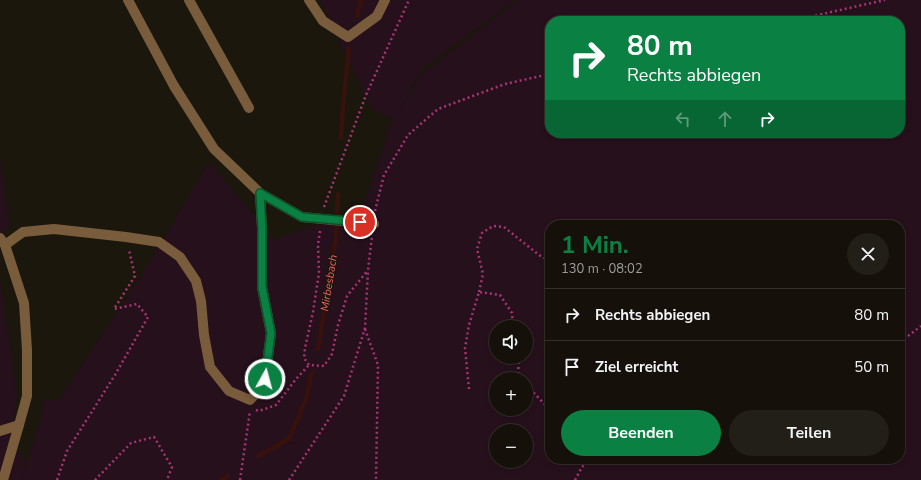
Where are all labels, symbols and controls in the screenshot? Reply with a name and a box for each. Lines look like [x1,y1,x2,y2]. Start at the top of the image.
text: 80 m [627,27,693,65]
icon: right [561,32,613,84]
text: Rechts abbiegen [627,63,761,87]
icon: left [672,108,694,130]
icon: ahead [714,108,736,130]
icon: right [756,108,778,130]
pin [343,205,377,239]
icon: arrive [349,211,371,233]
text: 1 Min. [561,229,629,261]
button: close [847,233,889,275]
water label: Mirbesbach [317,254,341,312]
text: 130 m · 08:02 [561,260,643,278]
icon: right [561,304,583,326]
text: Rechts abbiegen [595,305,710,325]
text: 80 m [854,305,889,325]
map controls [489,320,533,468]
button: sound [489,320,533,364]
icon: arrive [561,356,583,378]
text: Ziel erreicht [595,357,678,377]
text: 50 m [854,357,889,377]
position arrow [244,358,286,400]
button: + [489,372,533,416]
button: Beenden [561,410,721,456]
button: Teilen [729,410,889,456]
button: − [489,424,533,468]

